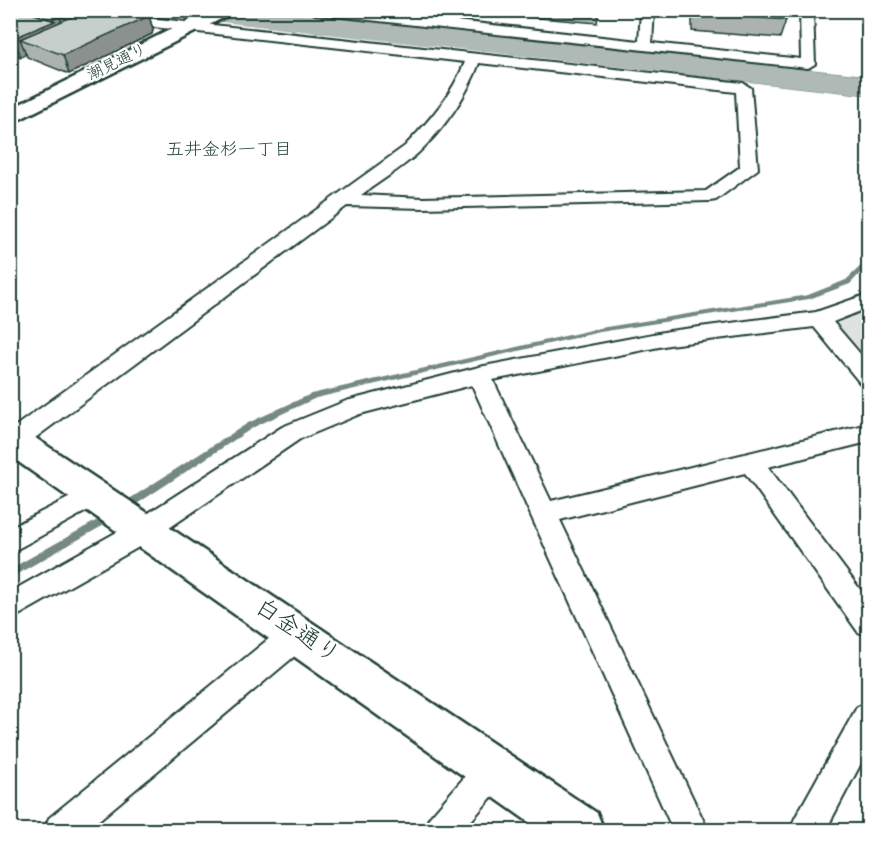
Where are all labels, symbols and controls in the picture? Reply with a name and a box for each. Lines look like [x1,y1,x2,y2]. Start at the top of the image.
street label: 潮見通り [85,41,151,87]
district label: 五井金杉一丁目 [166,140,292,162]
street label: 白金通り [248,593,344,672]

